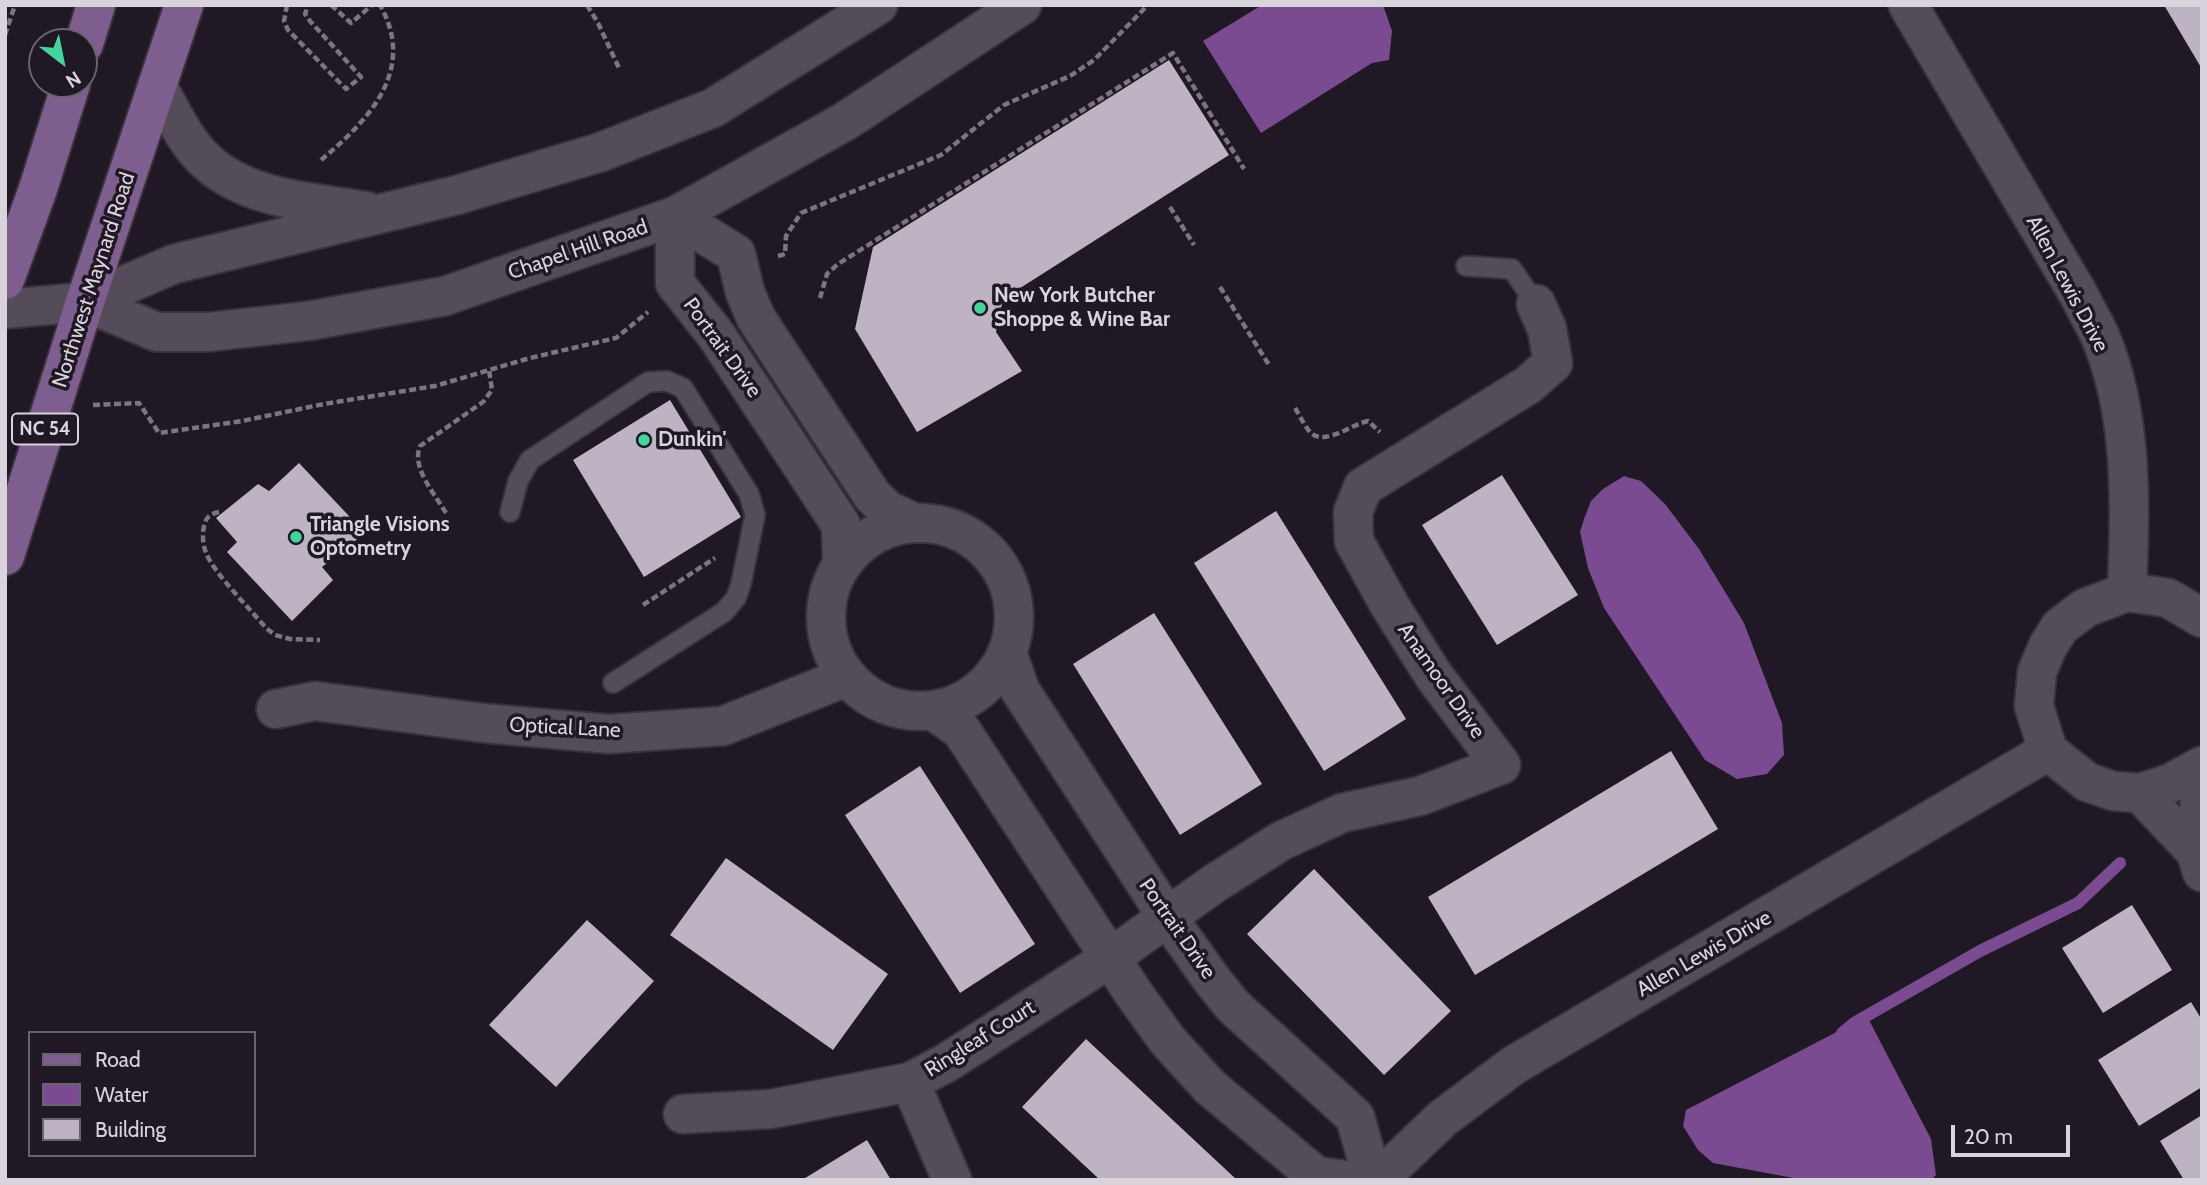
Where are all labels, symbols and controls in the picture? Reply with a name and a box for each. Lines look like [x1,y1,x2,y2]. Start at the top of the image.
north arrow [28,28,98,98]
text: N [62,66,85,93]
street label: Northwest Maynard Road [47,169,141,391]
street label: Allen Lewis Drive [2020,211,2114,357]
street label: Chapel Hill Road [505,214,651,286]
place label: New York Butcher Shoppe & Wine Bar [994,283,1170,333]
street label: Portrait Drive [677,293,767,403]
marker: New York Butcher Shoppe & Wine Bar [972,300,988,316]
road number: NC 54 [12,414,78,444]
place label: Dunkin' [658,427,726,453]
marker: Dunkin' [636,432,652,448]
place label: Triangle Visions Optometry [310,512,450,562]
marker: Triangle Visions Optometry [288,529,304,545]
street label: Anamoor Drive [1392,619,1490,743]
street label: Optical Lane [509,712,621,744]
street label: Portrait Drive [1133,874,1221,984]
street label: Allen Lewis Drive [1632,905,1776,1003]
street label: Ringleaf Court [920,995,1040,1083]
legend [28,1031,256,1157]
text: Road [95,1047,141,1072]
text: Water [95,1082,148,1107]
scale bar [1955,1112,2074,1156]
text: Building [95,1117,166,1142]
text: 20 m [1964,1124,2013,1149]

